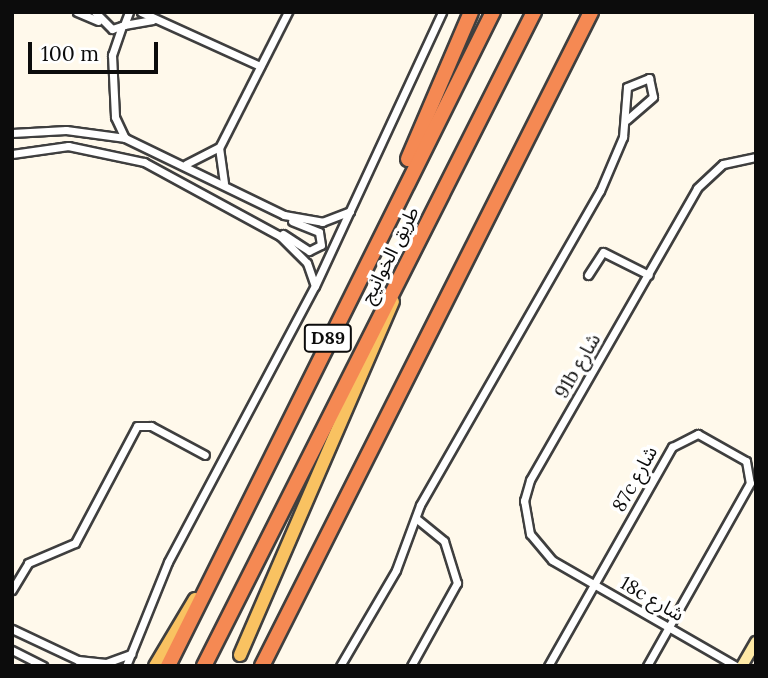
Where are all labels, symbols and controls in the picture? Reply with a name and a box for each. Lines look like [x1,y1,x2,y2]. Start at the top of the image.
scale bar [32,28,161,72]
text: 100 m [41,40,99,67]
street label: طريق الخوانيج [356,203,424,307]
road number: D89 [304,324,352,352]
street label: 91b شارع [550,330,606,402]
street label: 87c شارع [608,442,662,516]
street label: 18c شارع [616,572,688,626]

